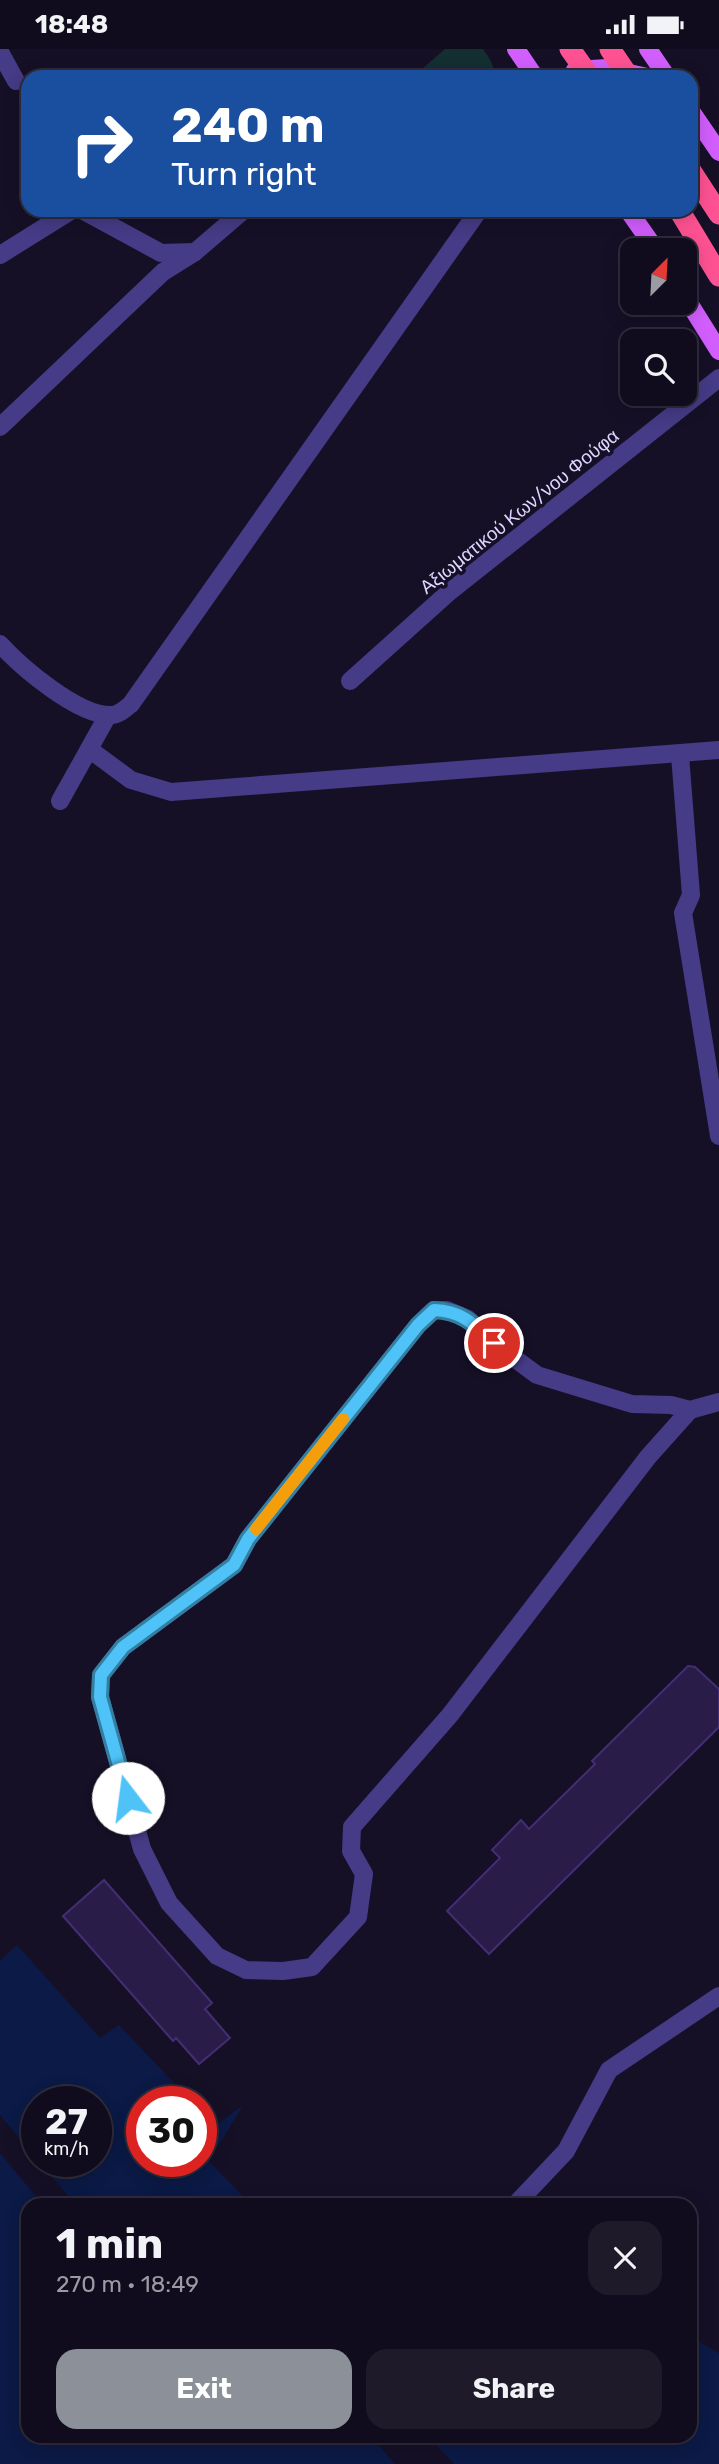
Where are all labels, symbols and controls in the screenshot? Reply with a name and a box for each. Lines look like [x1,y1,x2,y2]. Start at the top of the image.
text: 18:48 [35,9,108,40]
text: 240 m [171,96,325,154]
icon: right [56,98,147,189]
text: Turn right [171,155,316,193]
north arrow [620,238,696,315]
map controls [620,238,697,406]
button: search [620,329,697,406]
street label: Αξιωματικού Κων/νου Φούφα [415,424,623,599]
pin [464,1313,524,1373]
icon: arrive [475,1324,513,1362]
position arrow [91,1761,165,1835]
speed limit sign: 30 [126,2086,217,2177]
text: 27 [45,2101,88,2143]
text: km/h [44,2138,89,2160]
text: 1 min [56,2219,163,2269]
button: close [588,2221,662,2295]
text: 270 m · 18:49 [56,2270,199,2298]
button: Exit [56,2349,352,2429]
button: Share [366,2349,662,2429]

